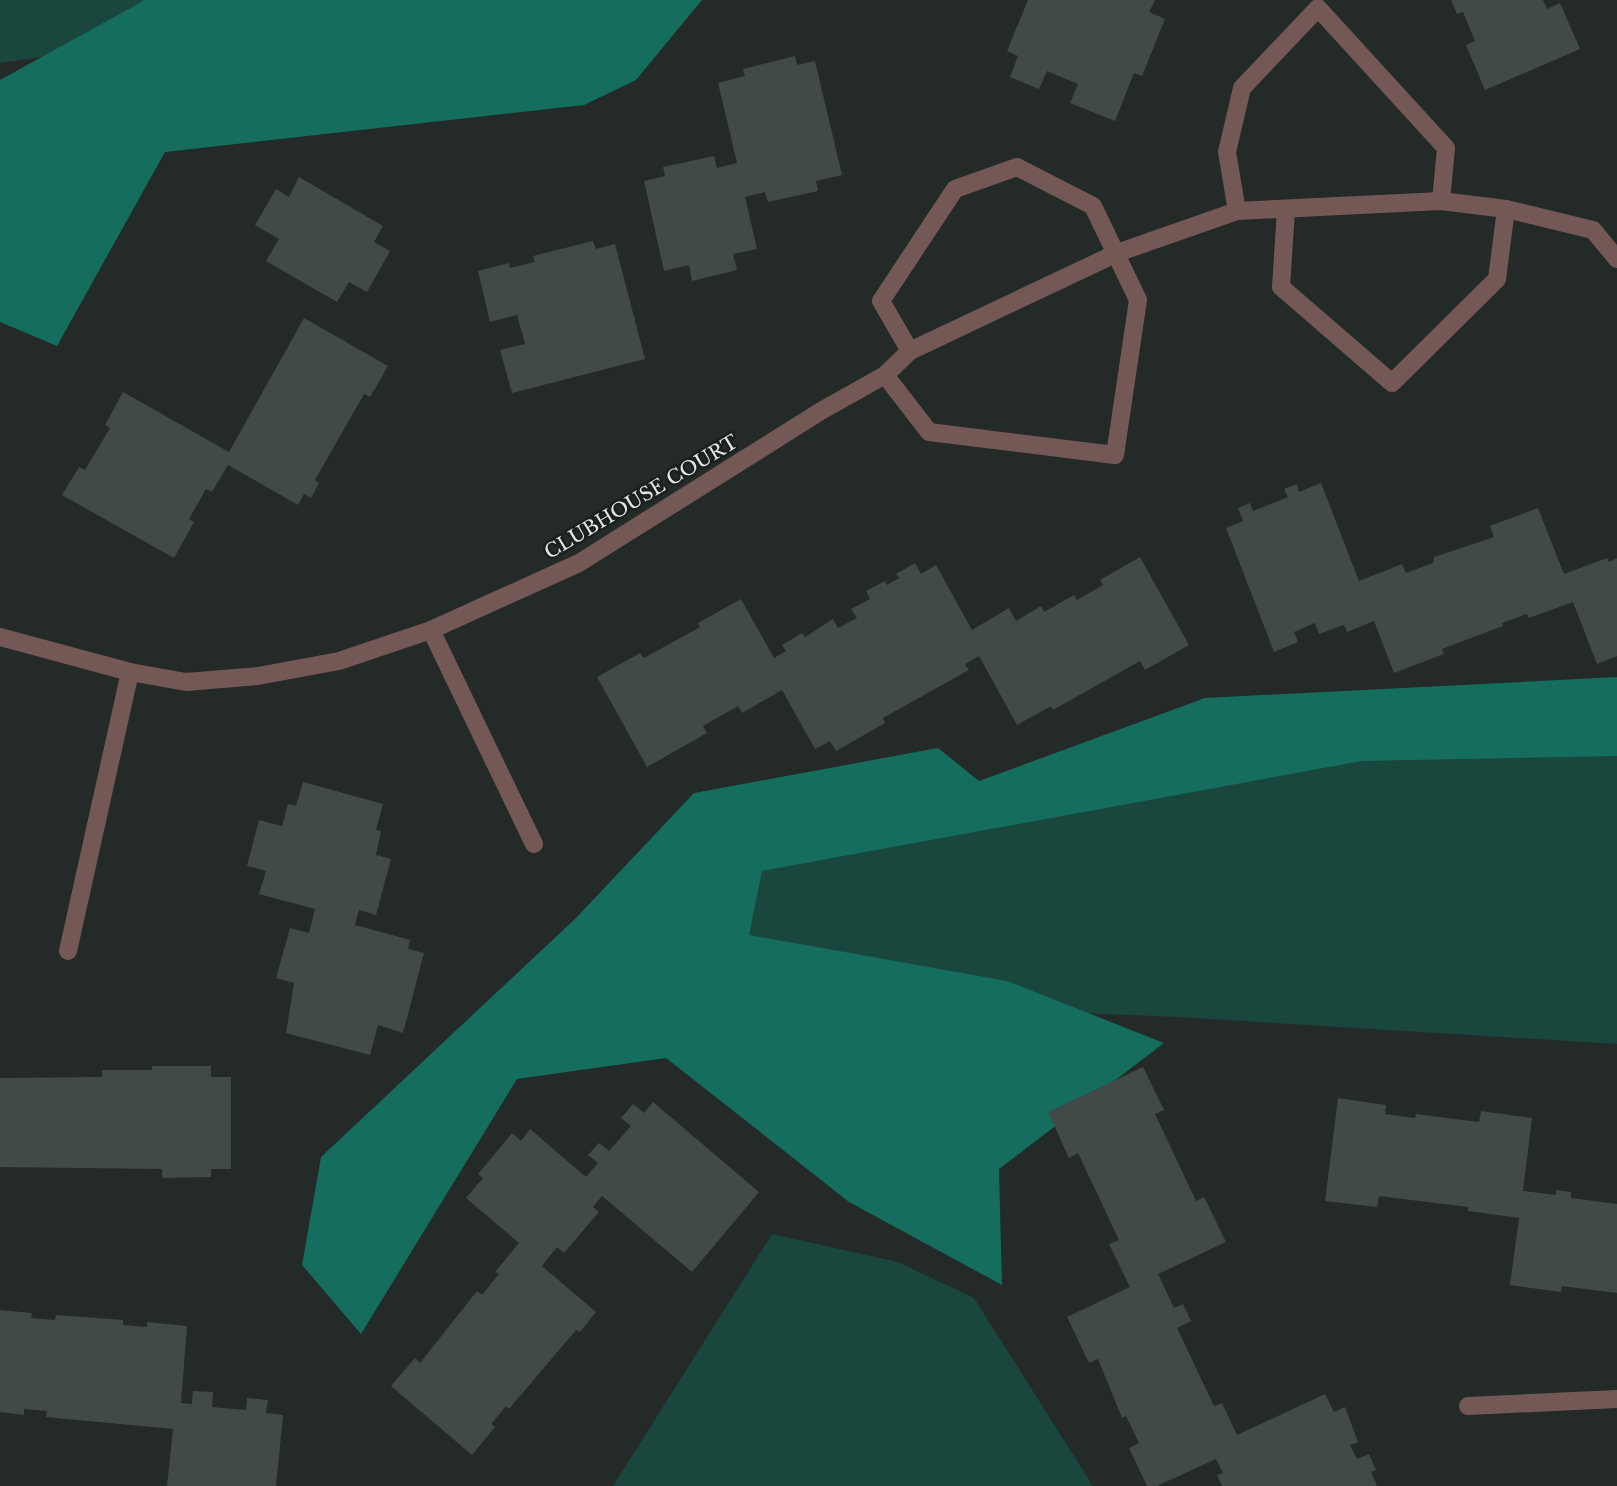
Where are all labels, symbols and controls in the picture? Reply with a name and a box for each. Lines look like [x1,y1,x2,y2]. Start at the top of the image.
street label: CLUBHOUSE COURT [540,430,742,564]

